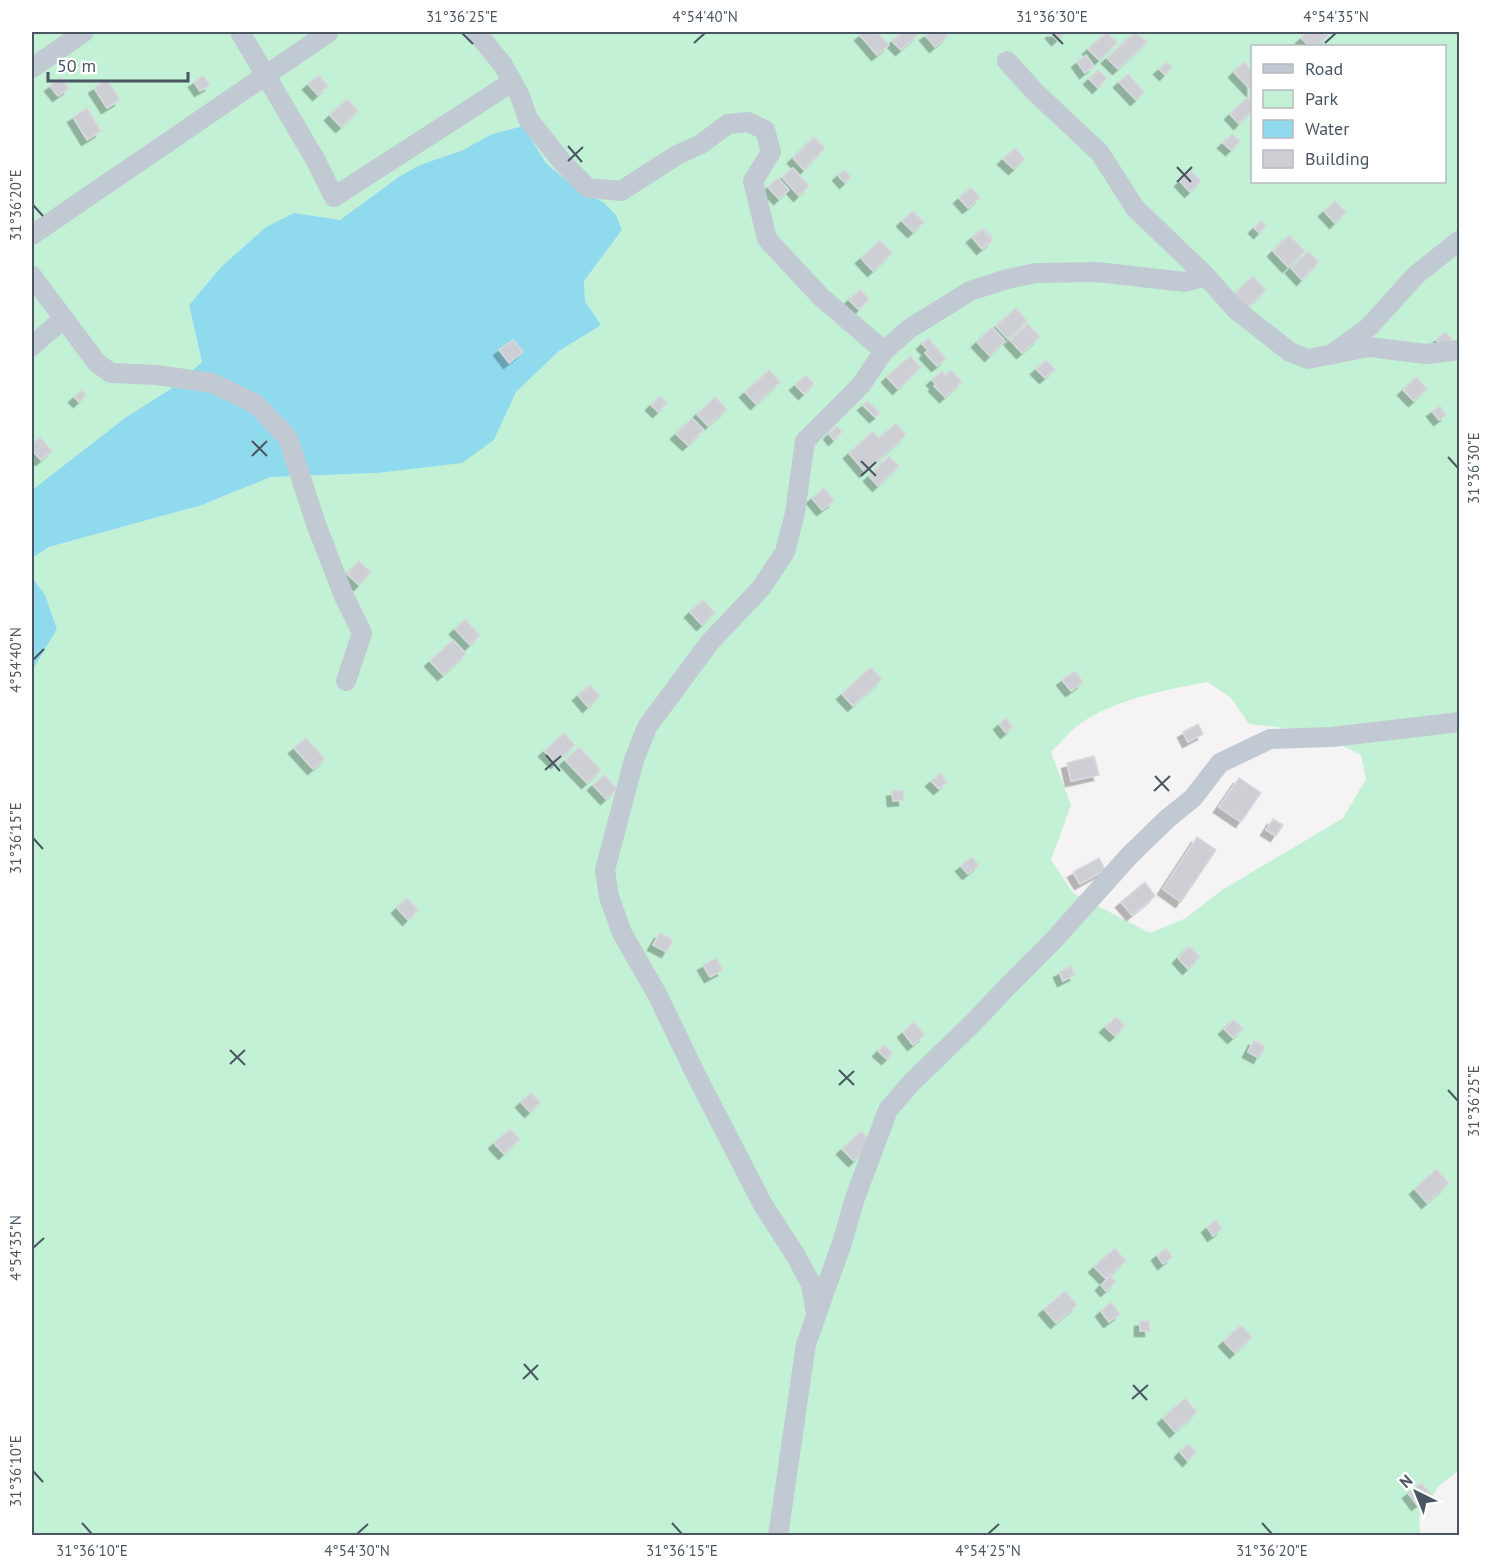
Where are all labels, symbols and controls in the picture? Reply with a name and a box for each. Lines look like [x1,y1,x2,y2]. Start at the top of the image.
text: 31°36'25"E [426,7,498,26]
text: 4°54'40"N [672,7,738,26]
text: 31°36'30"E [1016,7,1088,26]
text: 4°54'35"N [1303,7,1369,26]
scale bar [48,45,188,83]
legend [1251,45,1446,183]
text: 50 m [57,54,96,77]
text: Road [1305,57,1343,80]
text: Park [1305,87,1338,110]
text: Water [1305,117,1349,140]
text: Building [1305,147,1369,170]
text: 31°36'20"E [6,169,25,241]
text: 31°36'30"E [1464,432,1483,504]
text: 4°54'40"N [6,627,25,693]
text: 31°36'15"E [6,802,25,874]
text: 31°36'25"E [1464,1065,1483,1137]
text: 4°54'35"N [6,1215,25,1281]
text: 31°36'10"E [6,1435,25,1507]
north arrow [1386,1462,1446,1522]
text: N [1395,1470,1416,1492]
text: 31°36'10"E [56,1541,128,1560]
text: 4°54'30"N [324,1541,390,1560]
text: 31°36'15"E [646,1541,718,1560]
text: 4°54'25"N [955,1541,1021,1560]
text: 31°36'20"E [1236,1541,1308,1560]

